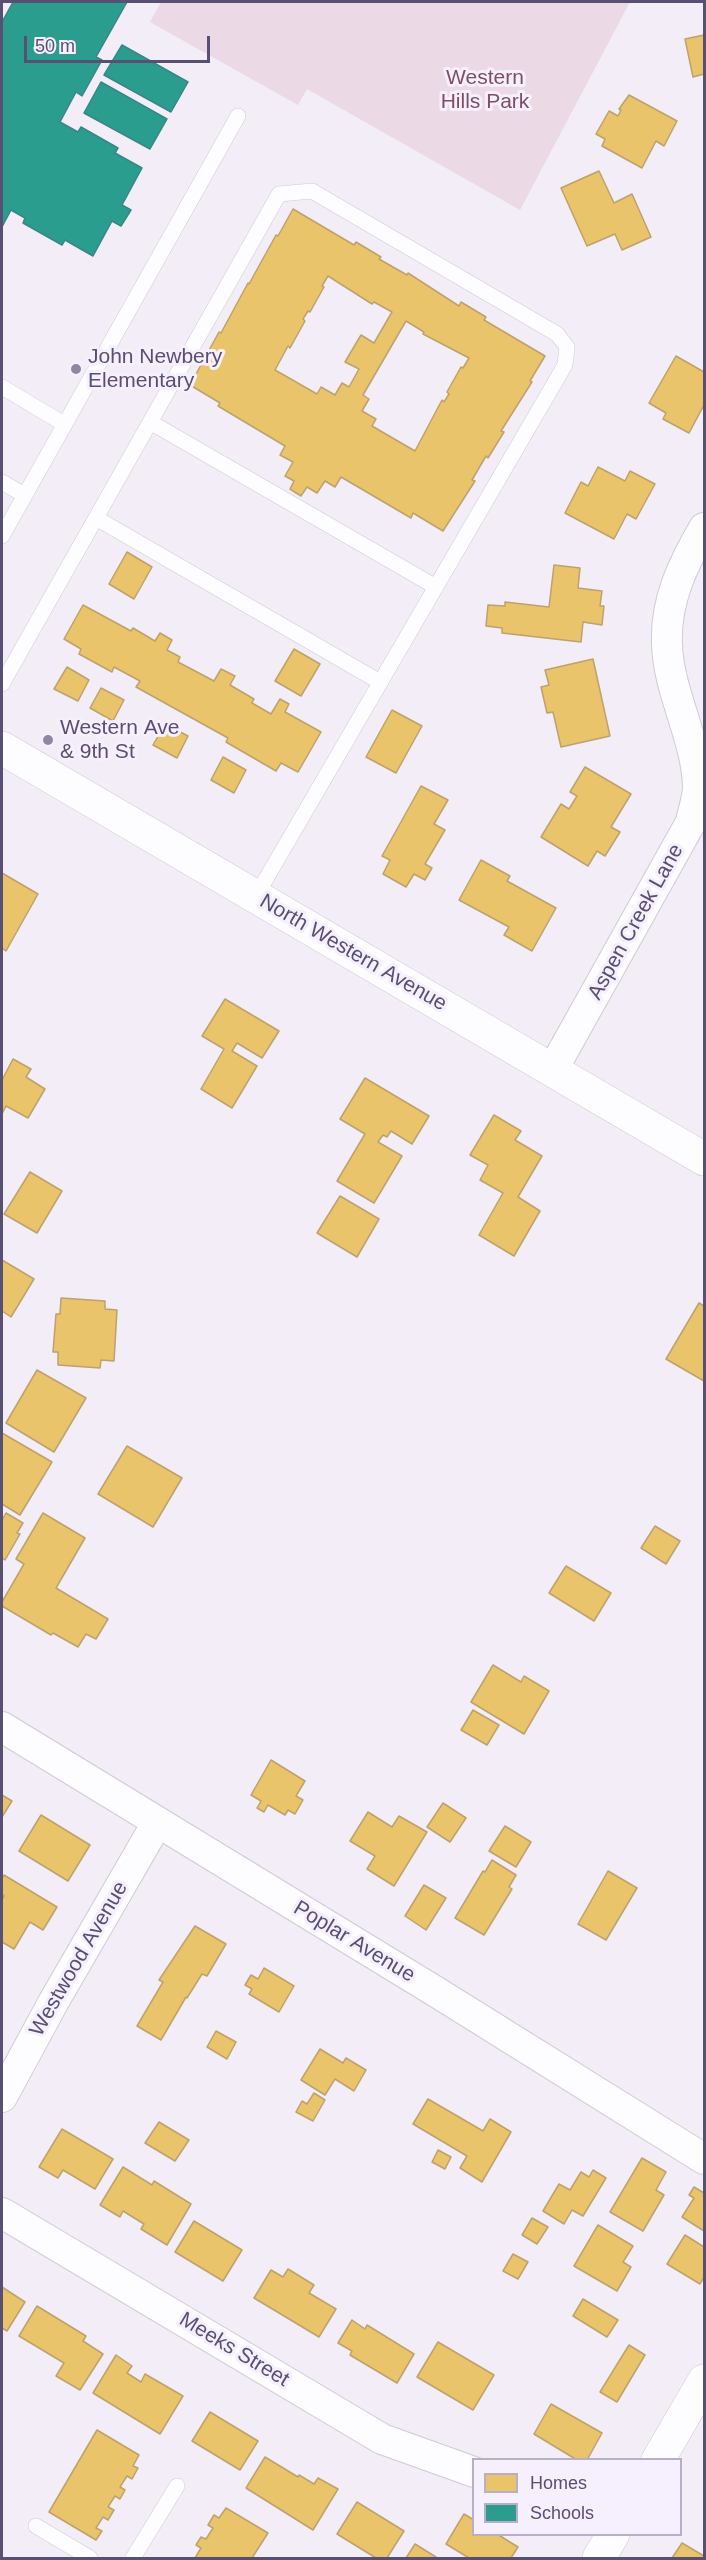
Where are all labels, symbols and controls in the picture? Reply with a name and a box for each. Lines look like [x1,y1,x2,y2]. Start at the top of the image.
scale bar [27,24,213,62]
text: 50 m [35,36,75,56]
park label: Western Hills Park [441,65,529,115]
place label: John Newbery Elementary [88,344,222,394]
marker: John Newbery Elementary [69,362,83,376]
place label: Western Ave & 9th St [60,715,179,765]
marker: Western Ave & 9th St [41,733,55,747]
street label: Aspen Creek Lane [583,840,689,1004]
street label: North Western Avenue [255,889,451,1017]
street label: Westwood Avenue [25,1877,133,2041]
street label: Poplar Avenue [289,1896,419,1988]
street label: Meeks Street [174,2307,294,2393]
legend [472,2458,682,2536]
text: Homes [530,2473,587,2493]
text: Schools [530,2503,594,2523]

